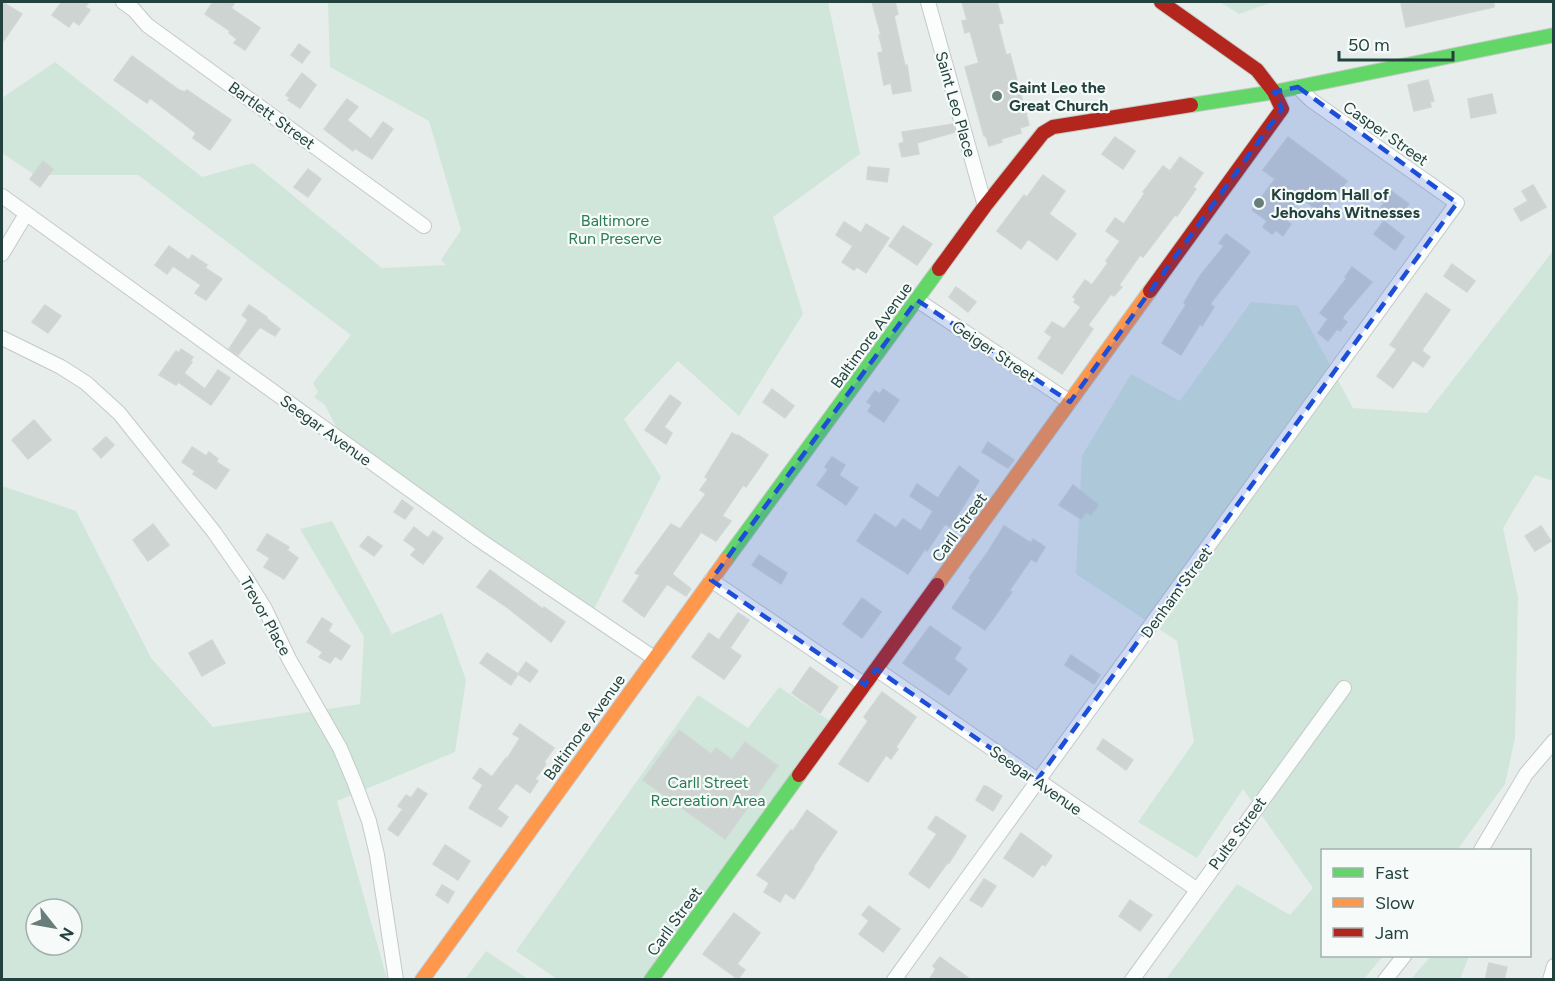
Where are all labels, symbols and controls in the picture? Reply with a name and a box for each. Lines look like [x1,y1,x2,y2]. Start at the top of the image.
scale bar [1339,24,1453,62]
text: 50 m [1348,34,1390,56]
street label: Saint Leo Place [931,49,980,160]
street label: Bartlett Street [225,78,319,153]
place label: Saint Leo the Great Church [1009,78,1108,115]
marker: Saint Leo the Great Church [990,89,1004,103]
street label: Casper Street [1340,97,1432,170]
place label: Kingdom Hall of Jehovahs Witnesses [1271,185,1420,222]
marker: Kingdom Hall of Jehovahs Witnesses [1252,196,1266,210]
park label: Baltimore Run Preserve [568,211,662,248]
street label: Baltimore Avenue [827,278,916,392]
street label: Geiger Street [948,316,1039,386]
street label: Seegar Avenue [276,391,375,470]
street label: Carll Street [928,489,991,566]
street label: Denham Street [1137,543,1216,642]
street label: Trevor Place [236,574,295,659]
street label: Baltimore Avenue [540,670,629,784]
street label: Seegar Avenue [986,742,1086,819]
park label: Carll Street Recreation Area [651,773,765,810]
street label: Pulte Street [1205,793,1270,873]
legend [1321,849,1531,957]
text: Fast [1375,862,1409,884]
street label: Carll Street [643,883,706,960]
text: Slow [1375,892,1414,914]
north arrow [24,897,84,957]
text: Jam [1375,922,1409,944]
text: N [55,924,78,945]

